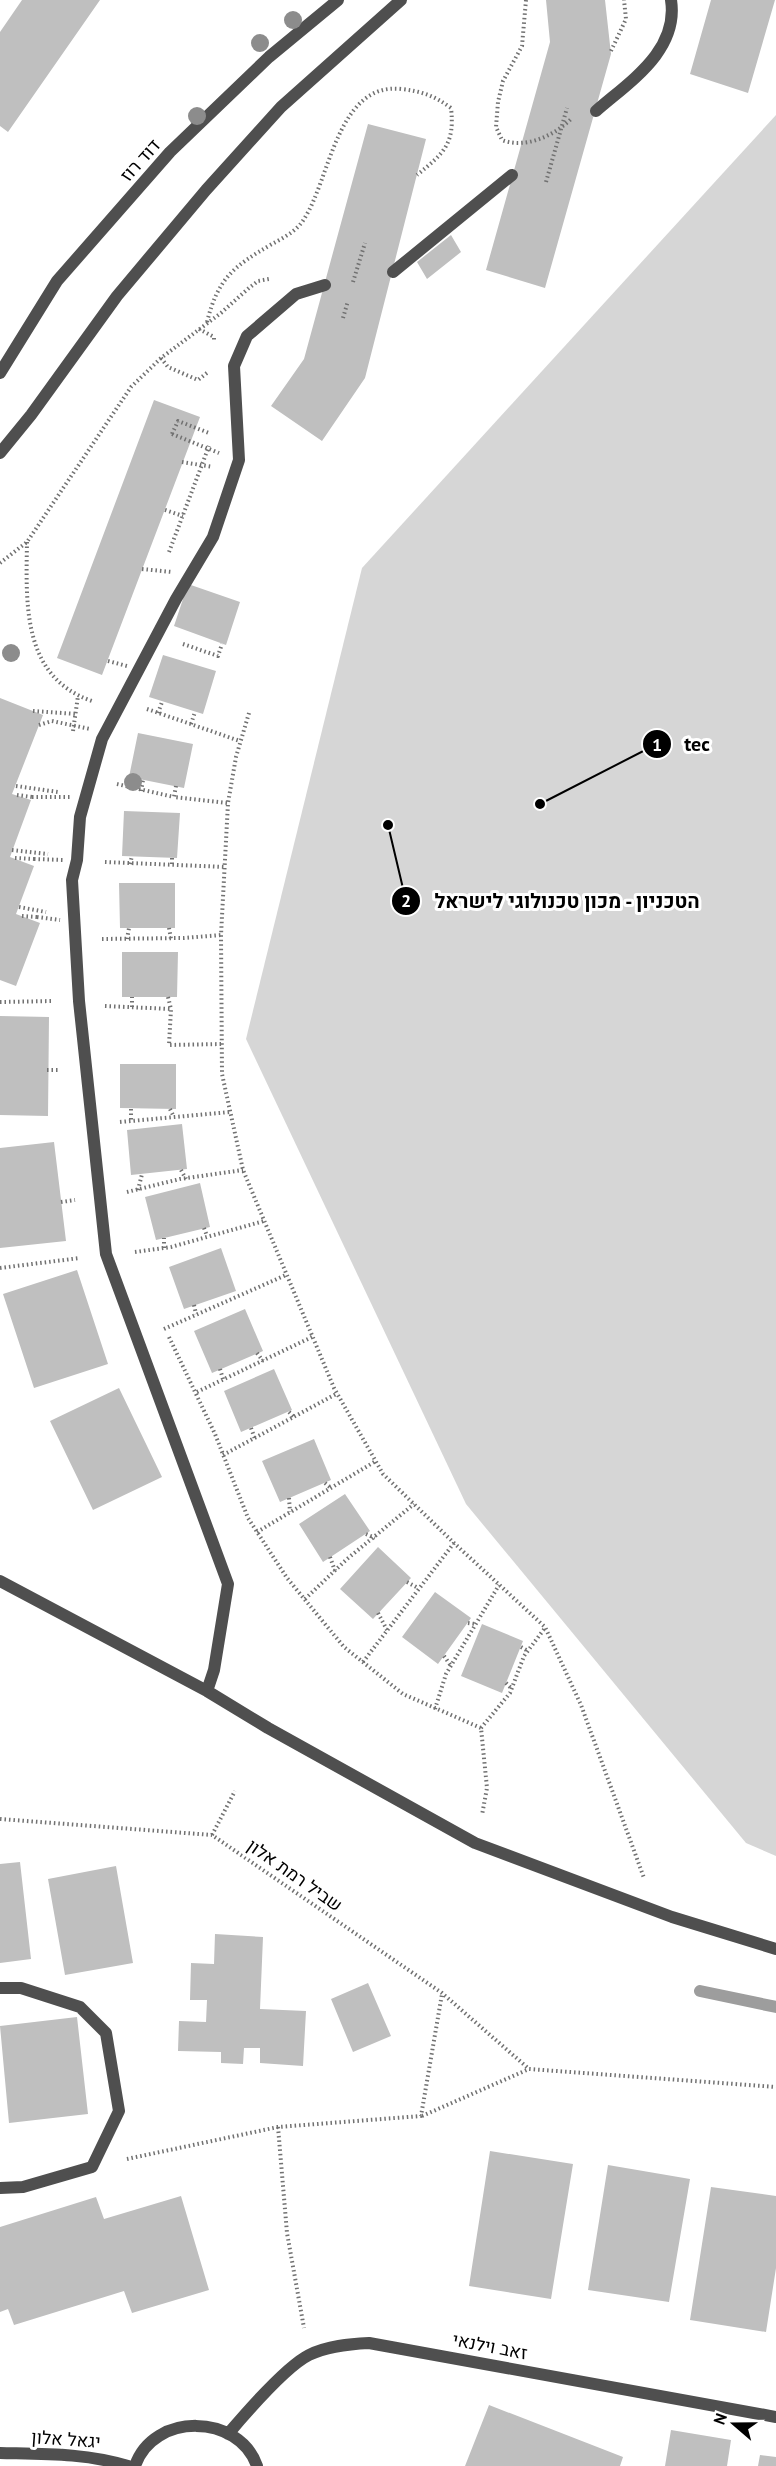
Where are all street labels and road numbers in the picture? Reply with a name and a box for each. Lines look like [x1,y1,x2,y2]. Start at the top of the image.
street label: דוד רוז [115,134,165,186]
street label: שביל רמת אלון [243,1834,347,1916]
street label: זאב וילנאי [451,2327,529,2365]
street label: יגאל אלון [31,2425,101,2453]

